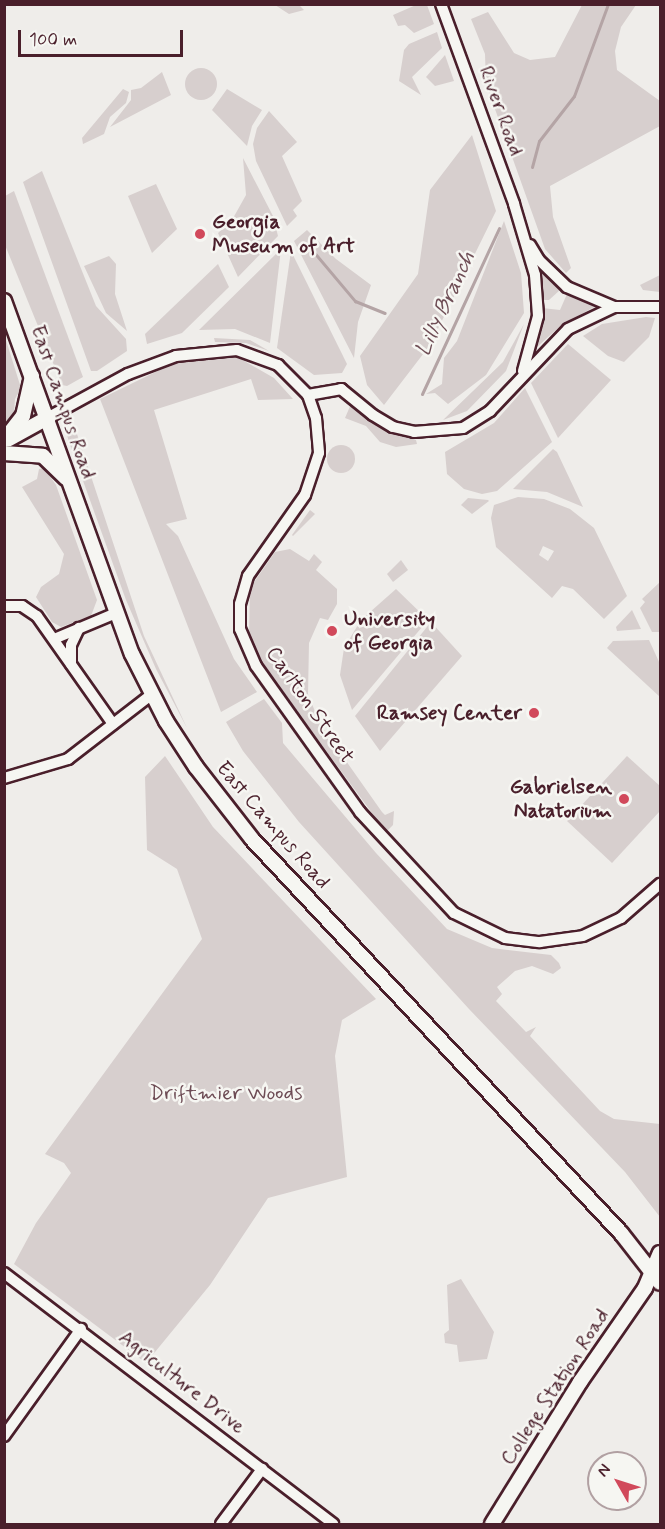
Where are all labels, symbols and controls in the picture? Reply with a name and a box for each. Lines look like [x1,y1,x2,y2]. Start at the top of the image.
scale bar [21,18,186,56]
text: 100 m [29,28,77,52]
street label: River Road [473,62,529,160]
place label: Georgia Museum of Art [212,209,353,259]
marker: Georgia Museum of Art [193,227,207,241]
water label: Lilly Branch [409,245,483,363]
street label: East Campus Road [25,322,101,482]
place label: University of Georgia [344,606,436,656]
marker: University of Georgia [325,624,339,638]
street label: Carlton Street [261,642,359,768]
place label: Ramsey Center [380,700,522,726]
marker: Ramsey Center [527,706,541,720]
street label: East Campus Road [211,756,335,894]
place label: Gabrielsen Natatorium [510,774,612,824]
marker: Gabrielsen Natatorium [617,792,631,806]
park label: Driftmier Woods [150,1080,302,1106]
street label: College Station Road [496,1306,614,1468]
street label: Agriculture Drive [114,1325,250,1439]
north arrow [587,1451,647,1511]
text: N [593,1460,616,1481]

